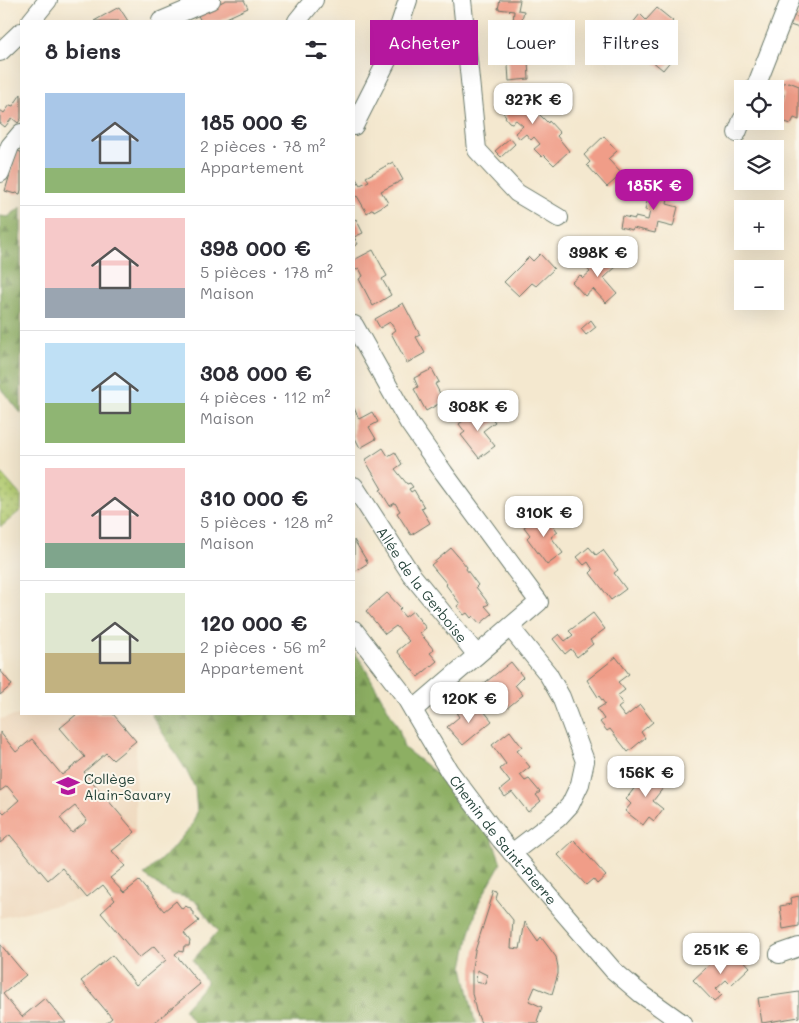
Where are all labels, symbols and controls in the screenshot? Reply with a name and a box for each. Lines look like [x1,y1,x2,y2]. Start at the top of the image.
chip: Acheter [370,20,478,65]
chip: Louer [488,20,575,65]
chip: Filtres [585,20,678,65]
icon: filters [302,36,330,64]
text: 8 biens [45,37,121,64]
map controls [734,80,784,310]
button: locate [734,80,784,130]
pin: 327K € [492,82,574,125]
text: 327K € [505,88,561,109]
text: 185 000 € [200,108,307,135]
icon: home [85,113,145,173]
text: 2 pièces · 78 m² [200,135,326,156]
button: layers [734,140,784,190]
text: Appartement [200,156,304,177]
pin: 185K € [613,168,695,211]
text: 185K € [626,174,682,195]
button: + [734,200,784,250]
text: 398 000 € [200,234,311,261]
pin: 398K € [557,236,639,278]
icon: home [85,238,145,298]
text: 398K € [569,241,627,262]
button: − [734,260,784,310]
text: 5 pièces · 178 m² [200,261,333,282]
text: Maison [200,282,254,303]
text: 308 000 € [200,359,312,386]
icon: home [85,363,145,423]
text: 4 pièces · 112 m² [200,386,331,407]
pin: 308K € [437,390,519,432]
text: 308K € [448,395,508,416]
text: Maison [200,407,254,428]
text: 310 000 € [200,484,308,511]
icon: home [85,488,145,548]
pin: 310K € [503,496,585,538]
text: 310K € [516,501,572,522]
text: 5 pièces · 128 m² [200,511,333,532]
street label: Allée de la Gerboise [373,523,472,646]
text: Maison [200,532,254,553]
text: 120 000 € [200,609,307,636]
icon: home [85,613,145,673]
text: 2 pièces · 56 m² [200,636,326,657]
text: Appartement [200,657,304,678]
pin: 120K € [428,682,510,724]
text: 120K € [441,687,497,708]
pin: 156K € [605,756,687,798]
text: 156K € [618,761,674,782]
place label: Collège Alain-Savary [84,769,171,804]
street label: Chemin de Saint-Pierre [446,771,562,908]
school or university icon: Collège Alain-Savary [55,773,81,799]
pin: 251K € [680,932,762,975]
text: 251K € [694,938,748,959]

